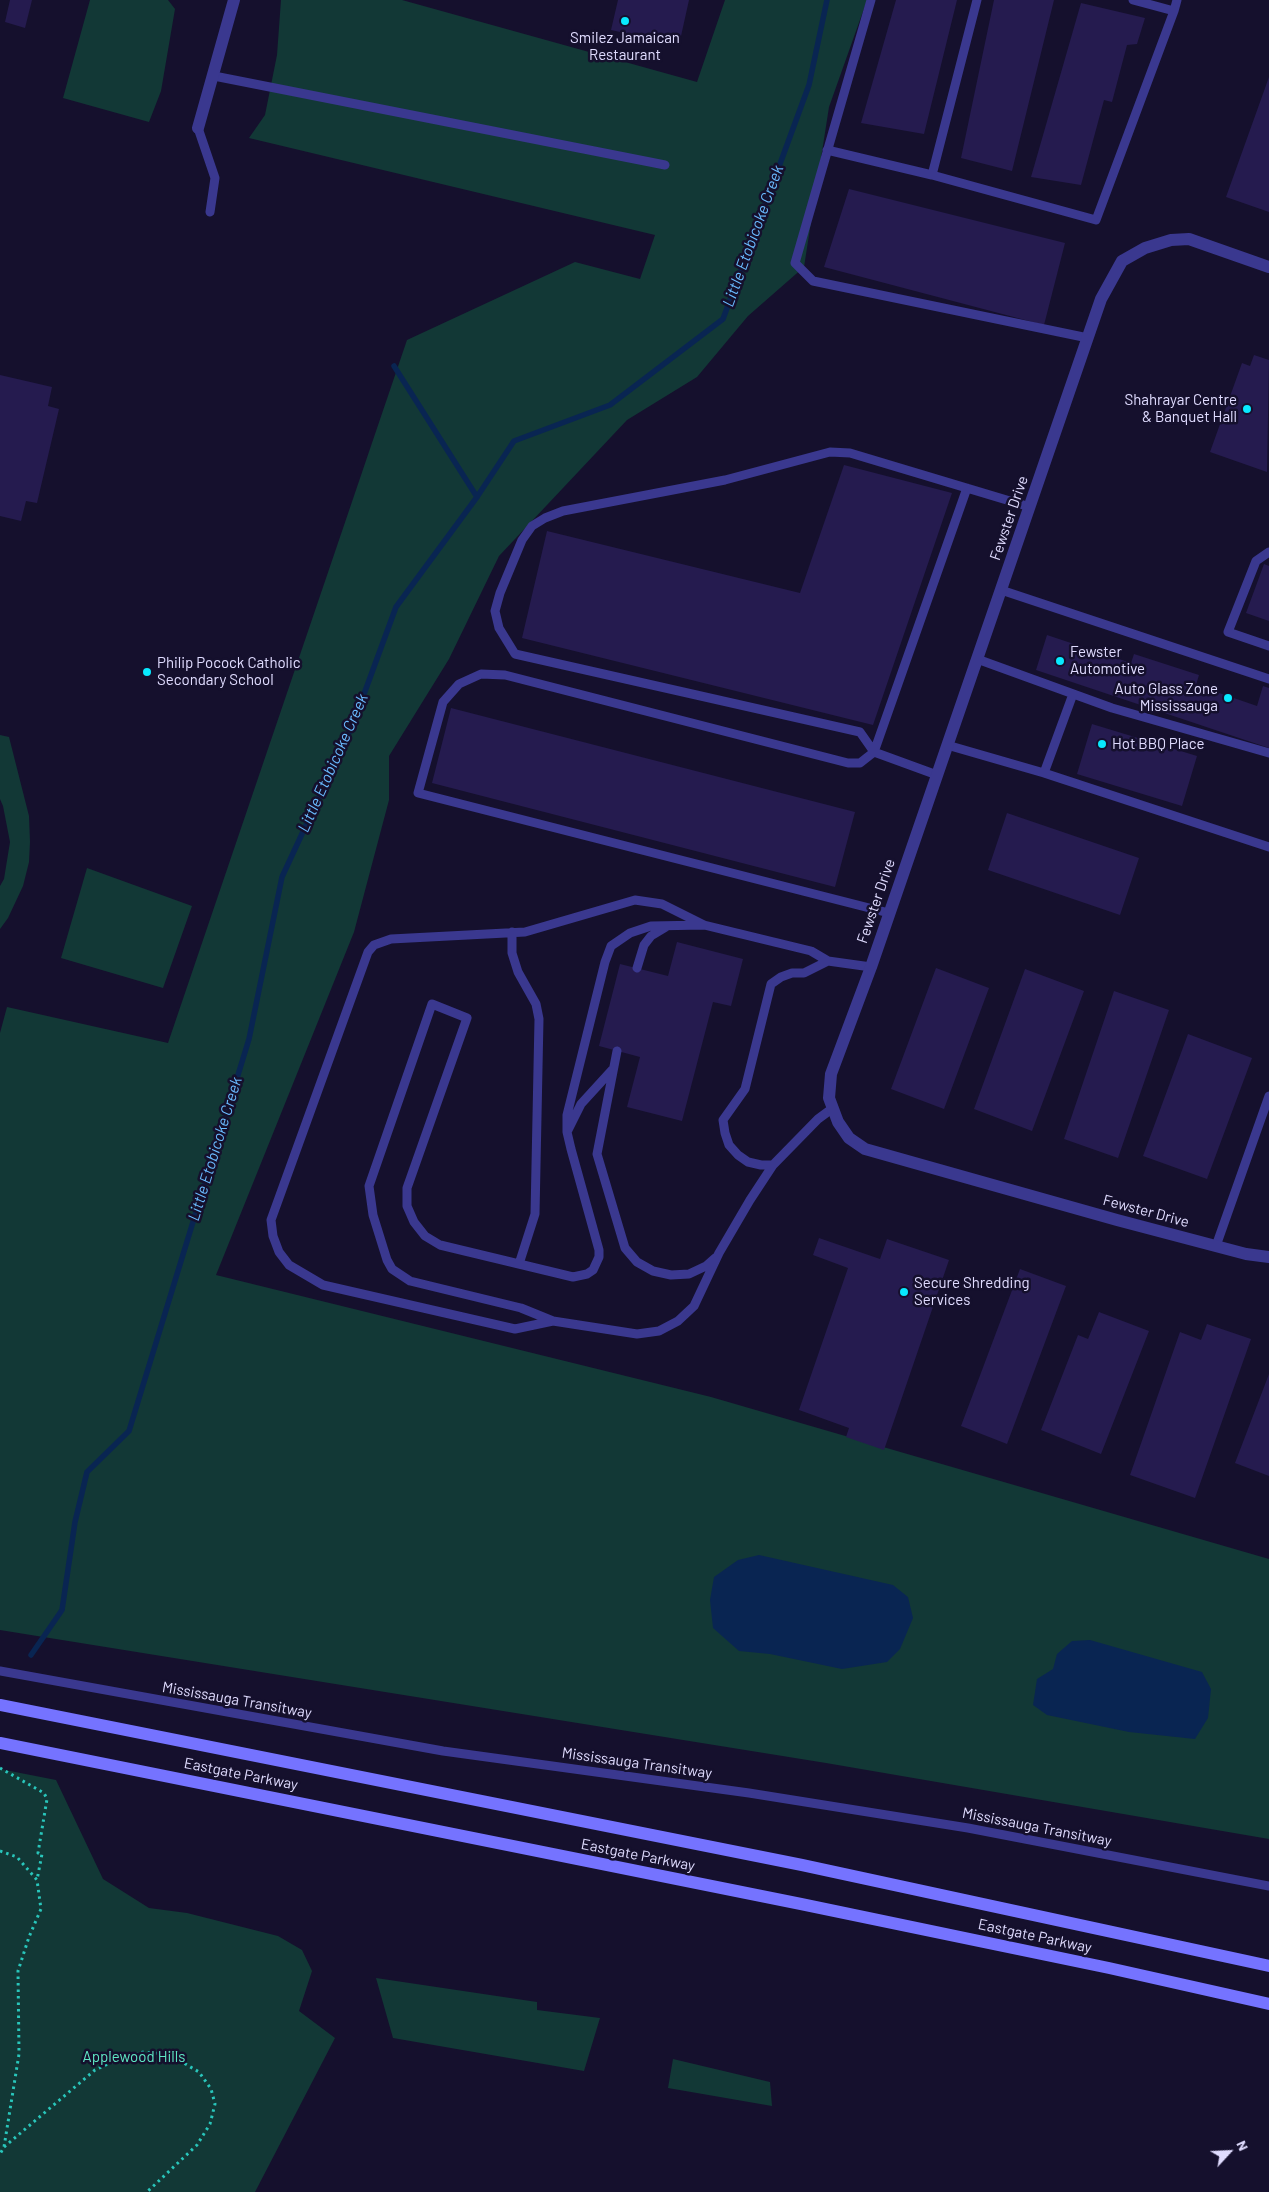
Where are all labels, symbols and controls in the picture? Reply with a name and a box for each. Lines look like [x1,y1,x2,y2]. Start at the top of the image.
marker: Smilez Jamaican Restaurant [619,15,631,27]
place label: Smilez Jamaican Restaurant [570,29,680,64]
water label: Little Etobicoke Creek [718,163,788,309]
place label: Shahrayar Centre & Banquet Hall [1125,391,1237,426]
marker: Shahrayar Centre & Banquet Hall [1241,403,1253,415]
street label: Fewster Drive [986,473,1032,563]
place label: Fewster Automotive [1070,643,1145,678]
place label: Philip Pocock Catholic Secondary School [157,654,301,689]
marker: Fewster Automotive [1054,655,1066,667]
marker: Philip Pocock Catholic Secondary School [141,666,153,678]
place label: Auto Glass Zone Mississauga [1115,680,1218,715]
water label: Little Etobicoke Creek [294,691,372,835]
marker: Auto Glass Zone Mississauga [1222,692,1234,704]
place label: Hot BBQ Place [1112,735,1205,753]
marker: Hot BBQ Place [1096,738,1108,750]
street label: Fewster Drive [853,856,899,946]
water label: Little Etobicoke Creek [184,1075,246,1223]
street label: Fewster Drive [1101,1191,1191,1231]
place label: Secure Shredding Services [914,1274,1030,1309]
marker: Secure Shredding Services [898,1286,910,1298]
street label: Mississauga Transitway [161,1678,313,1722]
street label: Mississauga Transitway [561,1744,713,1782]
street label: Eastgate Parkway [182,1754,300,1794]
street label: Mississauga Transitway [961,1804,1113,1850]
street label: Eastgate Parkway [579,1835,697,1875]
street label: Eastgate Parkway [977,1915,1093,1957]
park label: Applewood Hills [83,2048,185,2066]
north arrow [1204,2127,1254,2177]
text: N [1233,2138,1253,2153]

